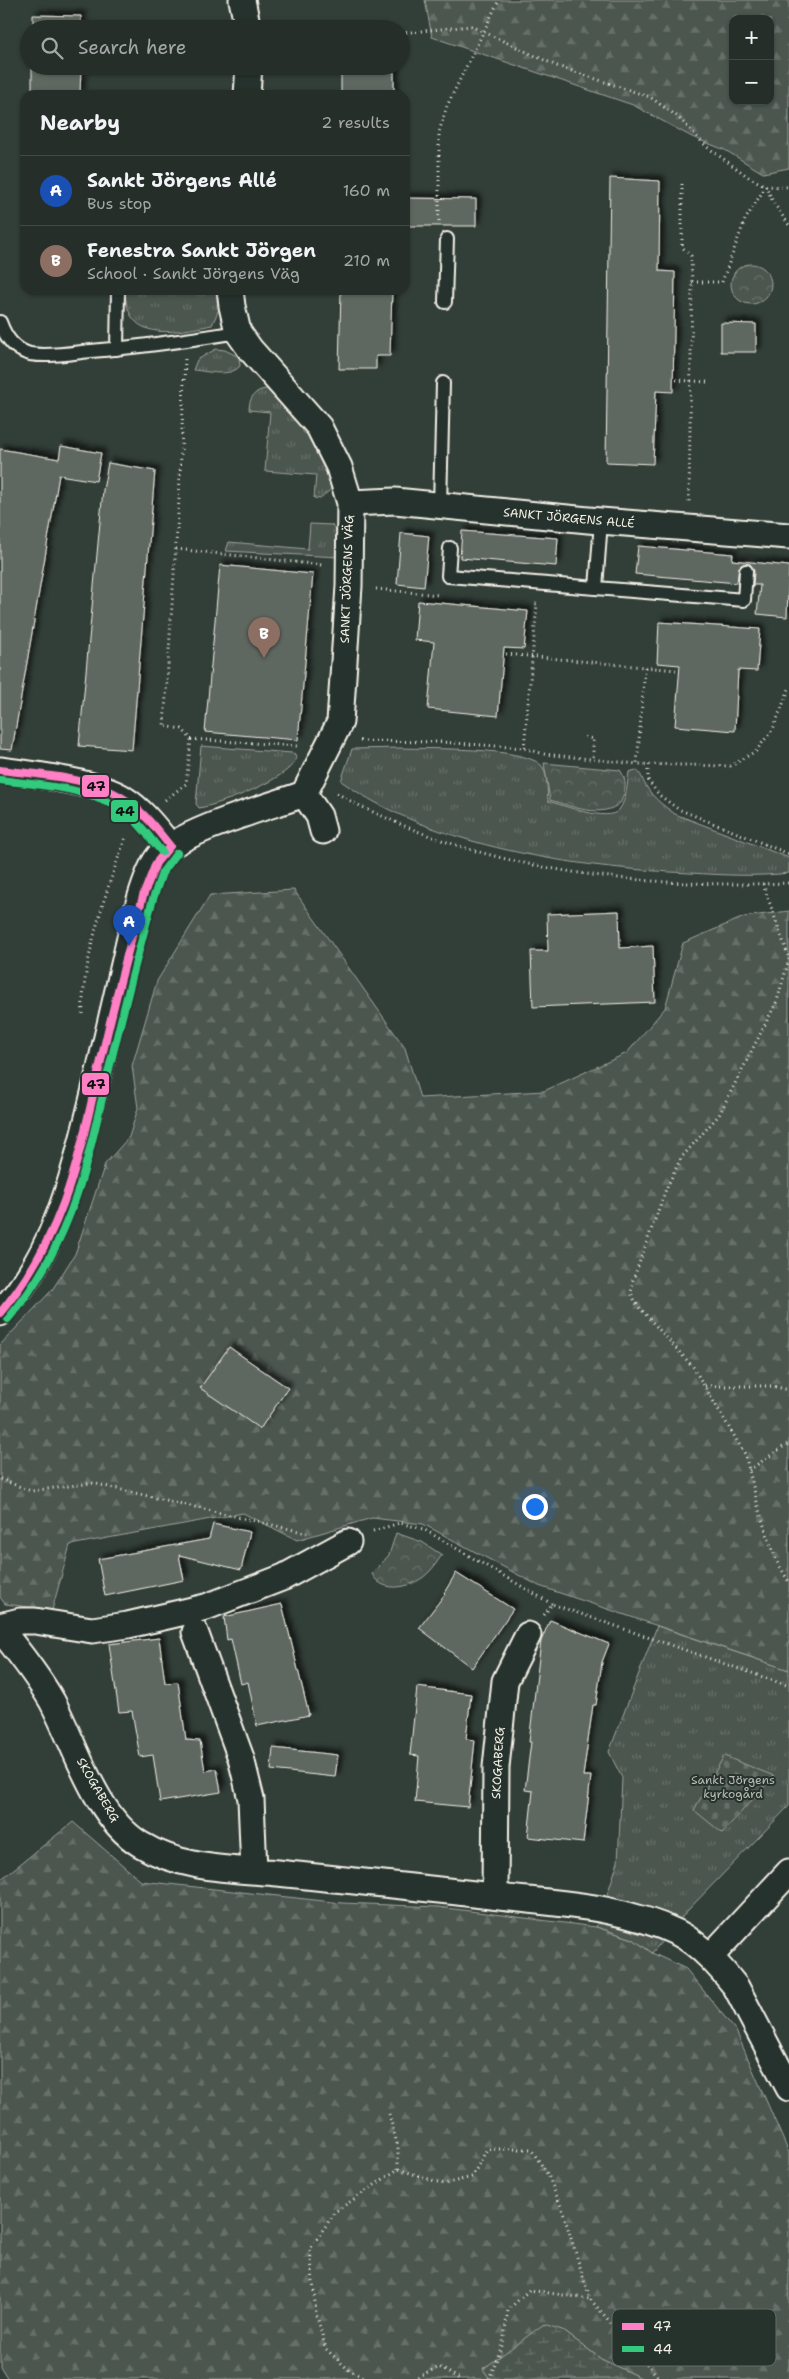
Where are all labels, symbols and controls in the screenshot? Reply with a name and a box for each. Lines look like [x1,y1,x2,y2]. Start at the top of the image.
map controls [729,15,774,105]
button: + [729,15,774,60]
search box [20,20,410,75]
icon: search [38,34,66,62]
text: Search here [78,35,187,60]
button: − [729,60,774,105]
text: Nearby [40,109,120,137]
text: 2 results [321,112,390,133]
text: Sankt Jörgens Allé [87,168,277,193]
text: A [50,180,62,201]
text: 160 m [343,180,390,201]
text: Bus stop [87,193,152,214]
text: Fenestra Sankt Jörgen [87,238,316,263]
text: B [51,250,61,271]
text: 210 m [343,250,390,271]
text: School · Sankt Jörgens Väg [87,263,300,284]
street label: SANKT JÖRGENS ALLÉ [503,504,635,532]
street label: SANKT JÖRGENS VÄG [337,514,357,644]
pin: B [248,617,280,658]
line badge: 47 [81,774,110,798]
text: 47 [86,777,106,795]
line badge: 44 [110,799,139,823]
text: 44 [115,802,135,820]
pin: A [113,905,145,946]
line badge: 47 [81,1072,110,1096]
text: 47 [86,1075,106,1093]
your location [522,1494,548,1520]
street label: SKOGABERG [488,1727,508,1799]
street label: SKOGABERG [73,1755,123,1825]
park label: Sankt Jörgens kyrkogård [691,1772,775,1802]
legend [612,2309,776,2366]
text: 47 [653,2317,672,2335]
text: 44 [653,2340,672,2358]

